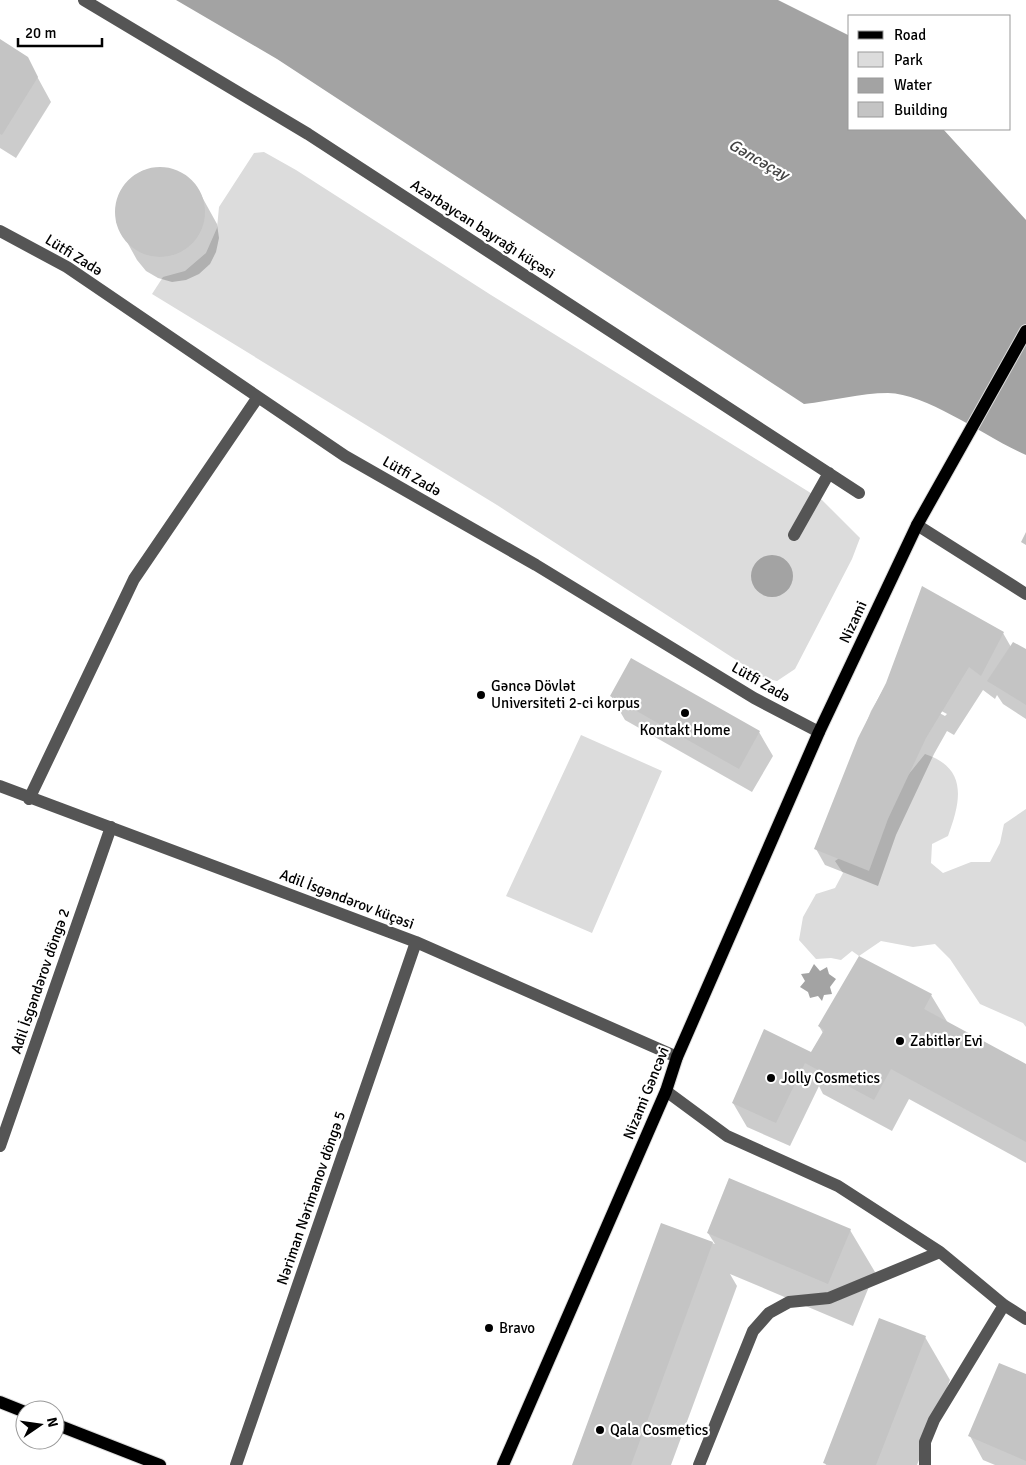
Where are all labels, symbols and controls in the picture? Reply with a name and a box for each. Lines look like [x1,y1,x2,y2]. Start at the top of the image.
scale bar [18,15,101,47]
legend [848,15,1011,130]
text: 20 m [25,24,56,42]
text: Road [894,26,926,44]
text: Park [894,51,923,69]
text: Water [894,76,932,94]
text: Building [894,101,948,119]
water label: Gəncəçay [725,135,794,186]
street label: Azərbaycan bayrağı küçəsi [407,176,559,282]
street label: Lütfi Zadə [42,230,106,280]
street label: Lütfi Zadə [380,452,444,500]
street label: Nizami [835,598,871,646]
street label: Lütfi Zadə [729,658,793,706]
place label: Gəncə Dövlət Universiteti 2-ci korpus [491,677,640,712]
marker: Gəncə Dövlət Universiteti 2-ci korpus [475,689,487,701]
marker: Kontakt Home [679,707,691,719]
place label: Kontakt Home [640,721,730,739]
street label: Adil İsgəndərov küçəsi [277,865,417,933]
street label: Adil İsgəndərov döngə 2 [7,906,73,1056]
place label: Zabitlər Evi [910,1032,983,1050]
marker: Zabitlər Evi [894,1035,906,1047]
street label: Nizami Gəncəvi [619,1044,673,1142]
place label: Jolly Cosmetics [781,1069,881,1087]
marker: Jolly Cosmetics [765,1072,777,1084]
street label: Nəriman Nərimanov döngə 5 [273,1109,349,1287]
place label: Bravo [499,1319,535,1337]
marker: Bravo [483,1322,495,1334]
north arrow [15,1400,65,1450]
text: N [43,1416,62,1429]
place label: Qala Cosmetics [610,1421,709,1439]
marker: Qala Cosmetics [594,1424,606,1436]

